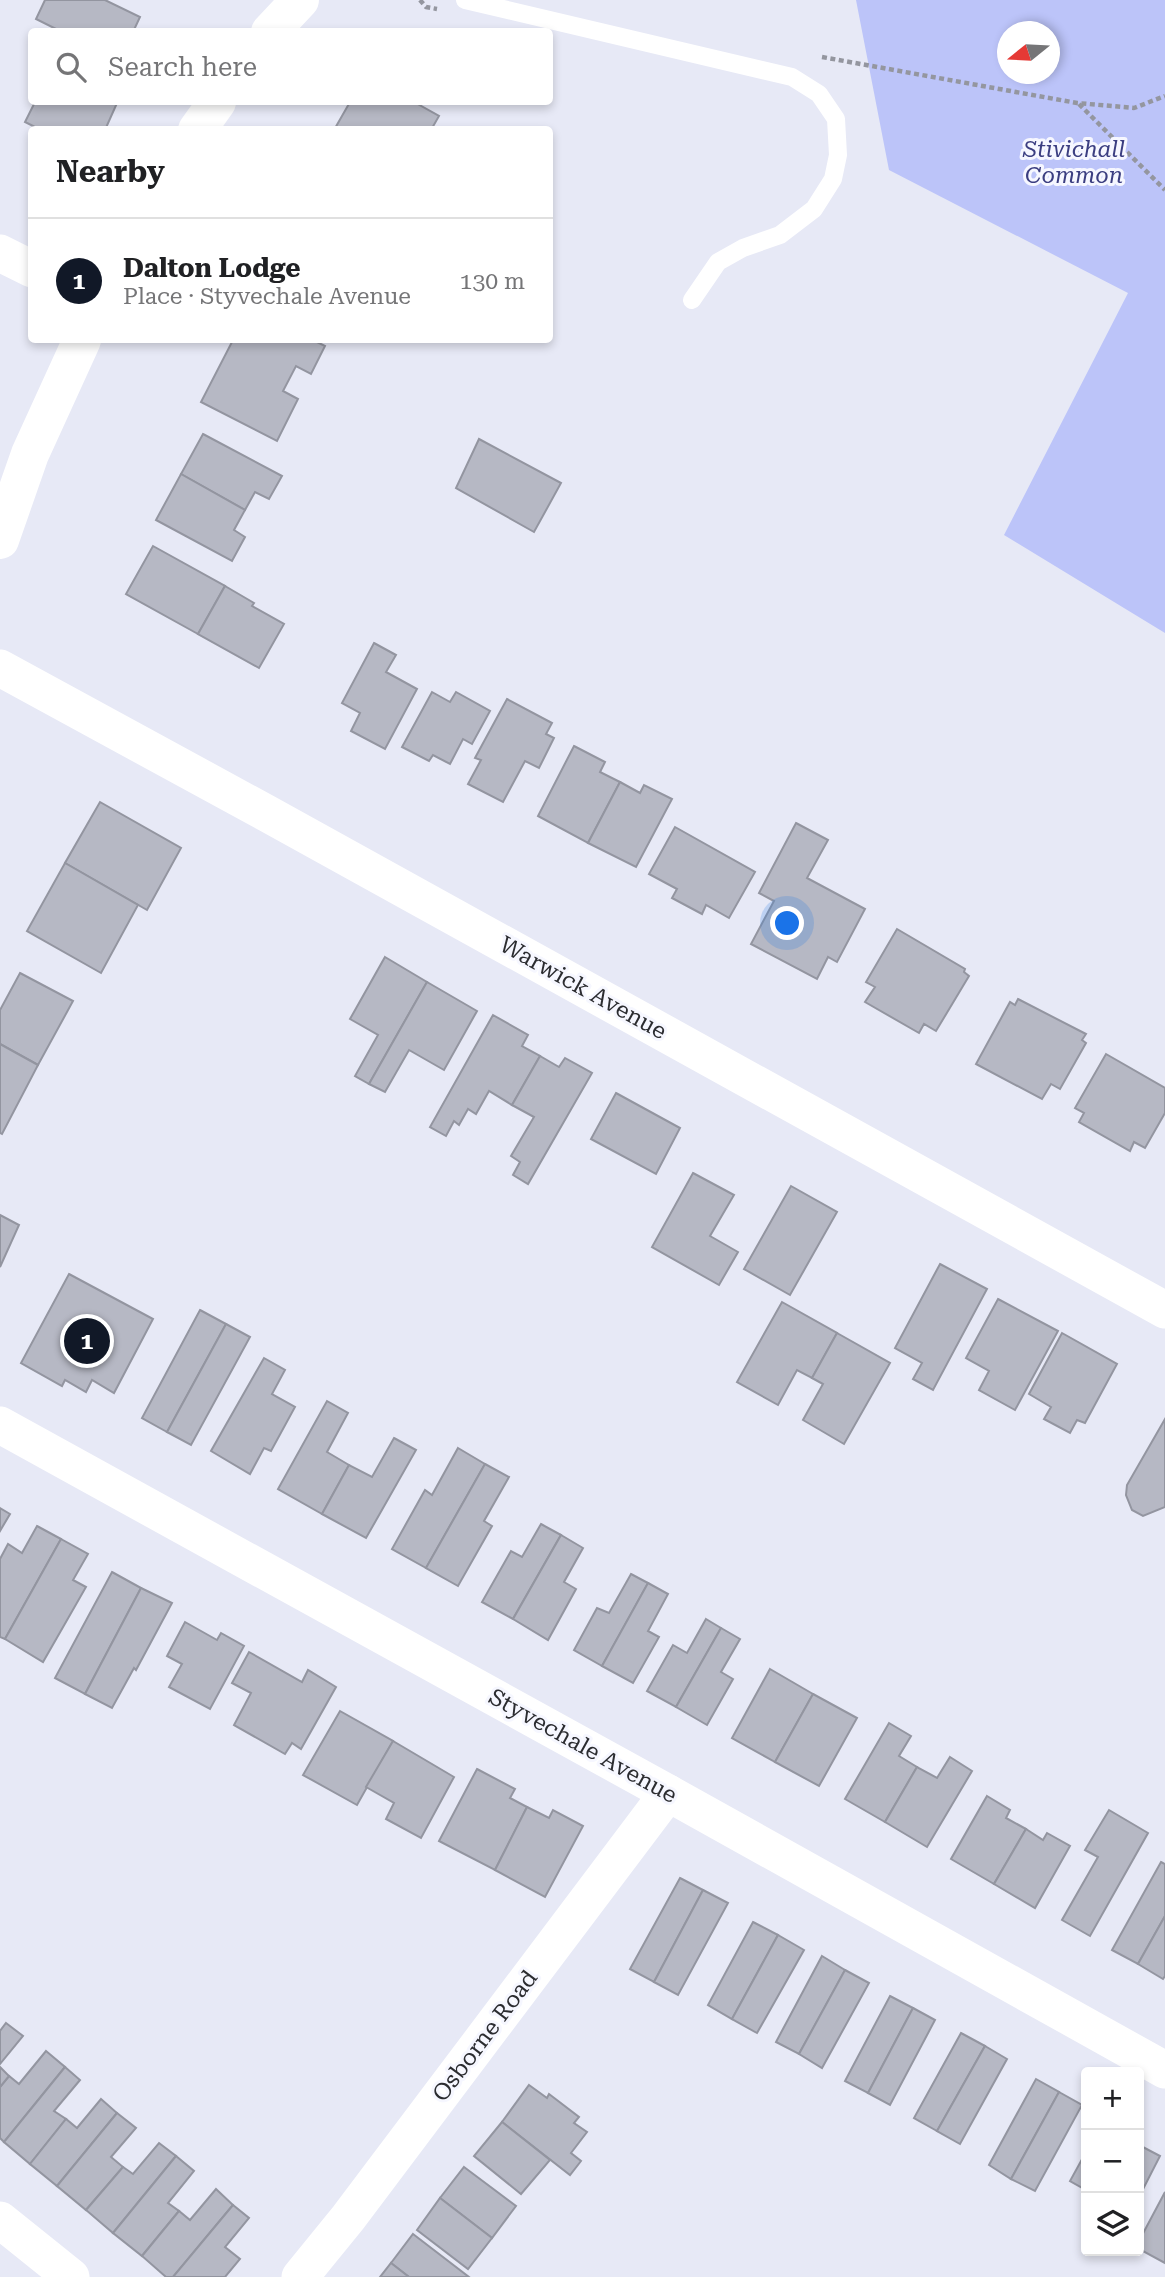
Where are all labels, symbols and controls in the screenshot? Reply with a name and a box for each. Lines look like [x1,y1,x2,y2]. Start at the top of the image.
north arrow [997,21,1060,84]
search box [28,28,553,105]
icon: search [52,48,90,86]
text: Search here [108,52,257,82]
park label: Stivichall Common [1022,136,1125,189]
text: Nearby [56,154,165,189]
text: Dalton Lodge [123,253,300,283]
text: 1 [73,268,85,295]
text: 130 m [460,268,525,295]
text: Place · Styvechale Avenue [123,283,411,310]
your location [770,906,804,940]
street label: Warwick Avenue [495,931,671,1045]
pin: 1 [64,1315,110,1367]
street label: Styvechale Avenue [484,1683,682,1809]
street label: Osborne Road [427,1965,543,2107]
map controls [1081,2067,1144,2256]
button: + [1081,2067,1144,2130]
button: − [1081,2130,1144,2193]
button: layers [1081,2193,1144,2256]

